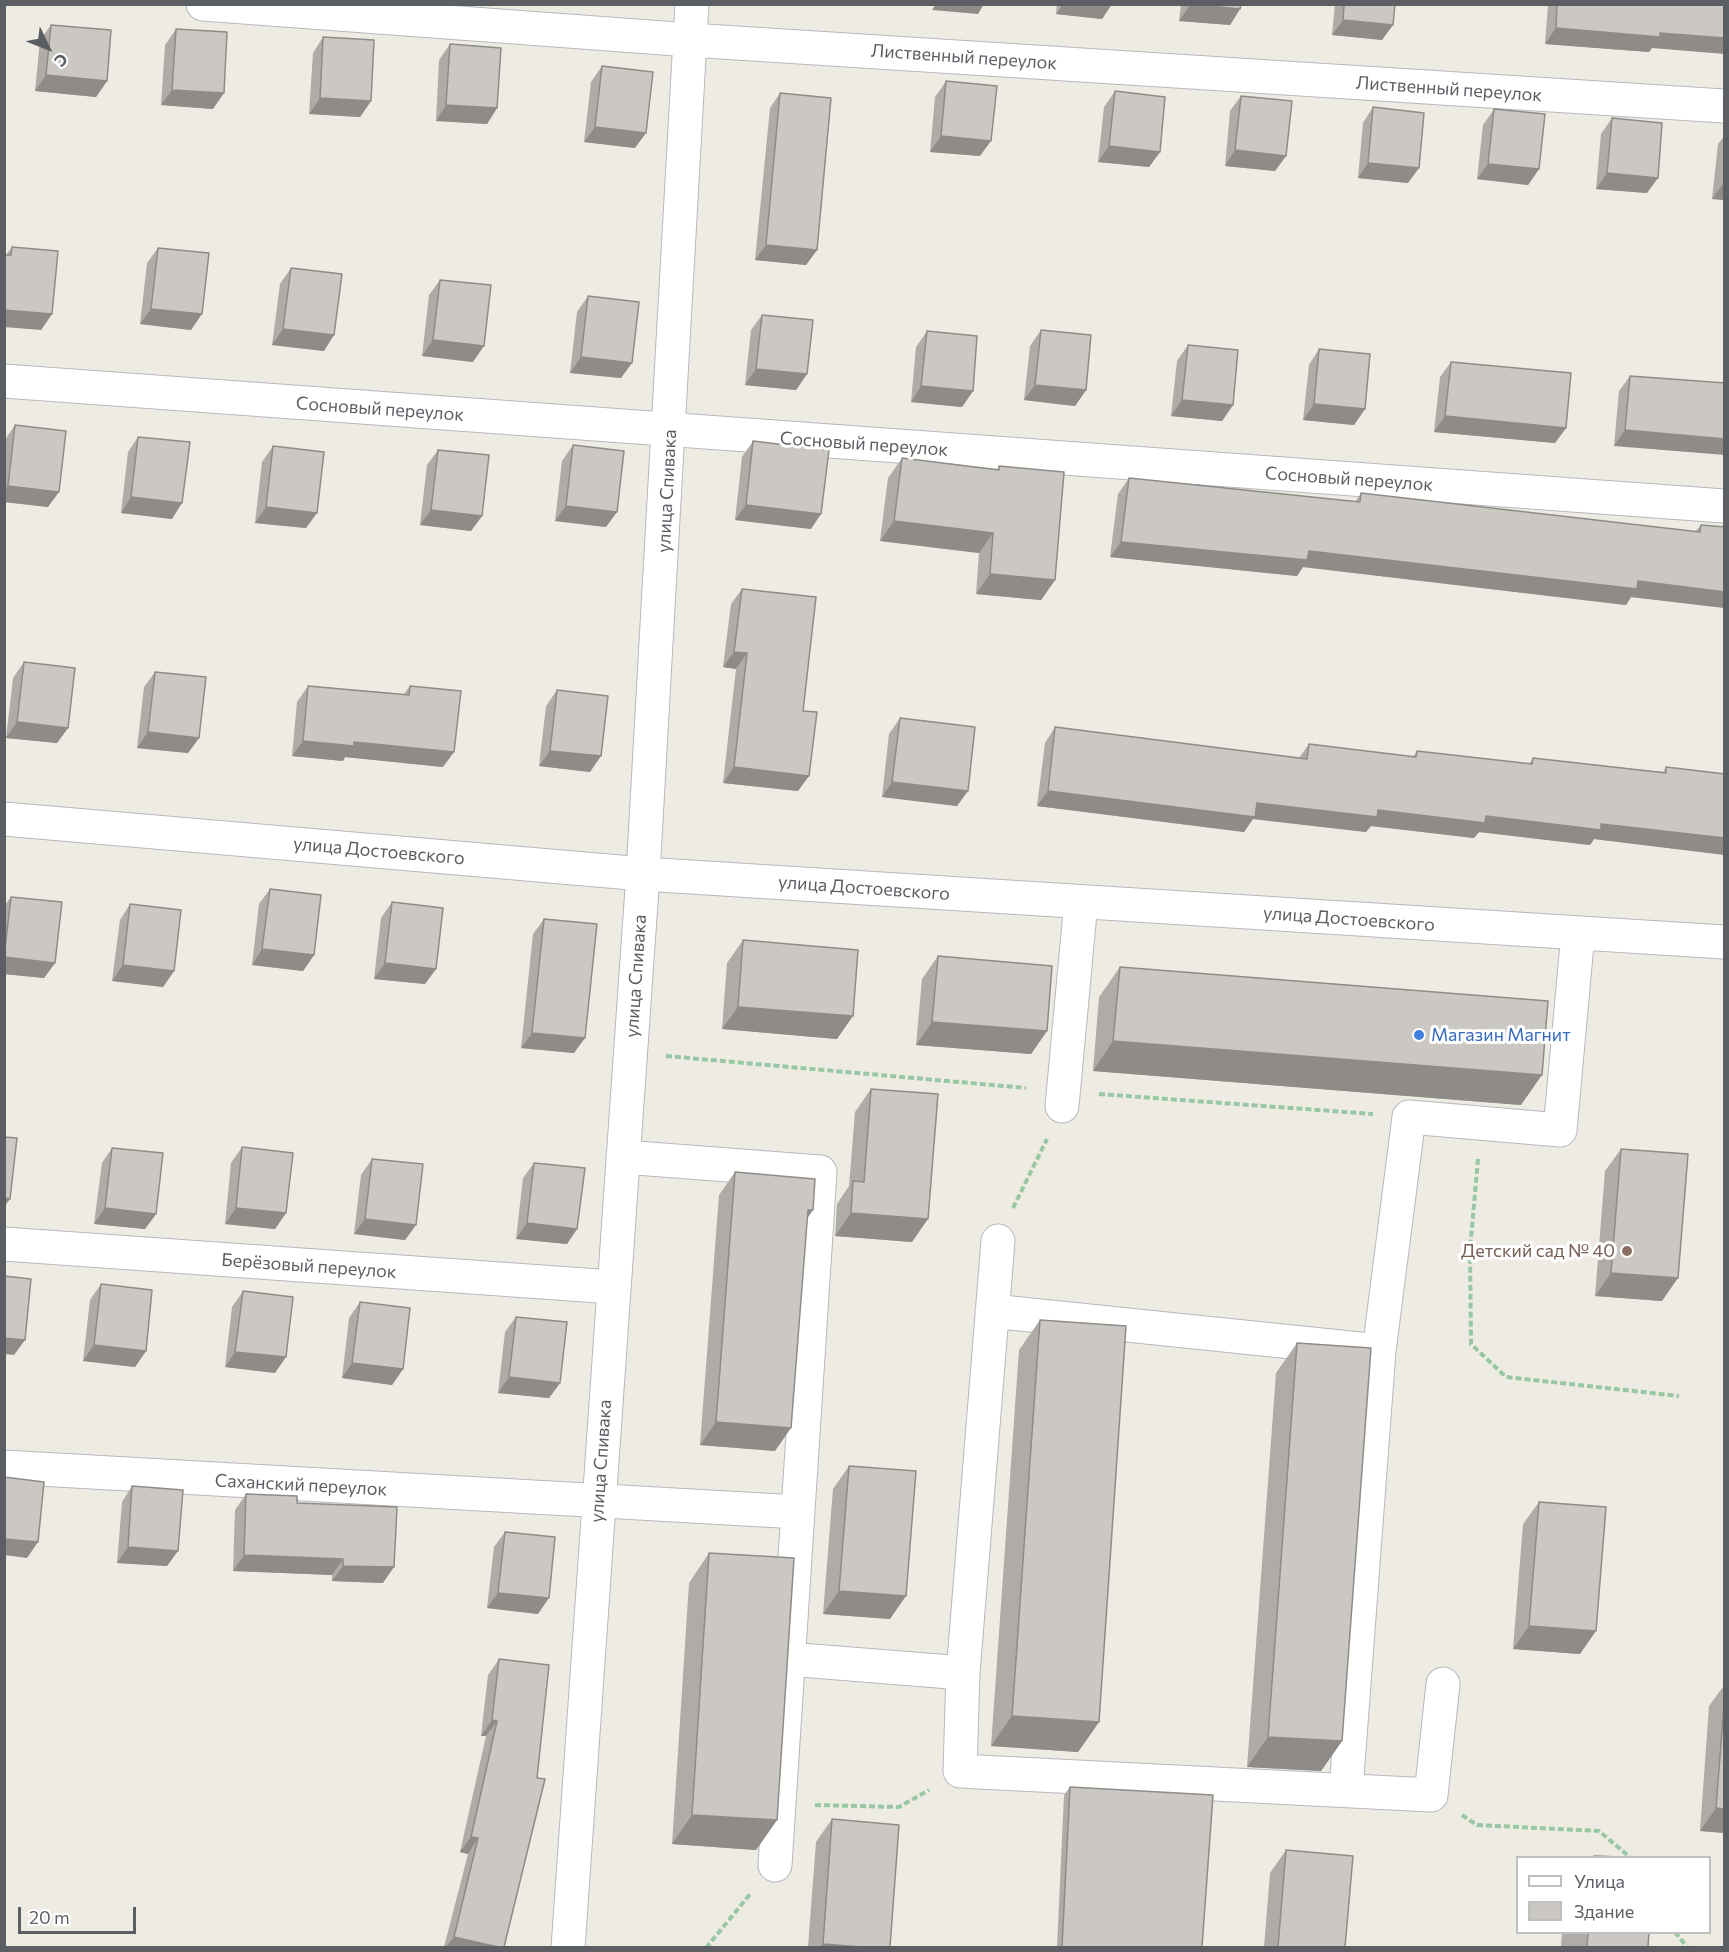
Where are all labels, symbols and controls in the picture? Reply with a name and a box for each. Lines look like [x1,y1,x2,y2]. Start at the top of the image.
north arrow [18,18,78,78]
street label: Лиственный переулок [870,40,1058,74]
text: С [51,50,72,71]
street label: Лиственный переулок [1355,72,1543,106]
street label: Сосновый переулок [295,392,465,426]
street label: Сосновый переулок [779,427,949,461]
street label: улица Спивака [653,429,681,553]
street label: Сосновый переулок [1264,462,1434,496]
street label: улица Достоевского [292,833,466,869]
street label: улица Достоевского [777,871,951,905]
street label: улица Достоевского [1262,902,1436,936]
street label: улица Спивака [621,914,651,1038]
place label: Магазин Магнит [1431,1024,1571,1046]
marker: Магазин Магнит [1412,1028,1426,1042]
place label: Детский сад № 40 [1461,1240,1615,1262]
marker: Детский сад № 40 [1620,1244,1634,1258]
street label: Берёзовый переулок [221,1249,397,1283]
street label: улица Спивака [586,1399,616,1523]
street label: Саханский переулок [214,1470,388,1500]
legend [1516,1856,1711,1934]
text: Улица [1574,1870,1625,1892]
scale bar [21,1895,140,1933]
text: Здание [1574,1900,1634,1922]
text: 20 m [29,1906,70,1928]

